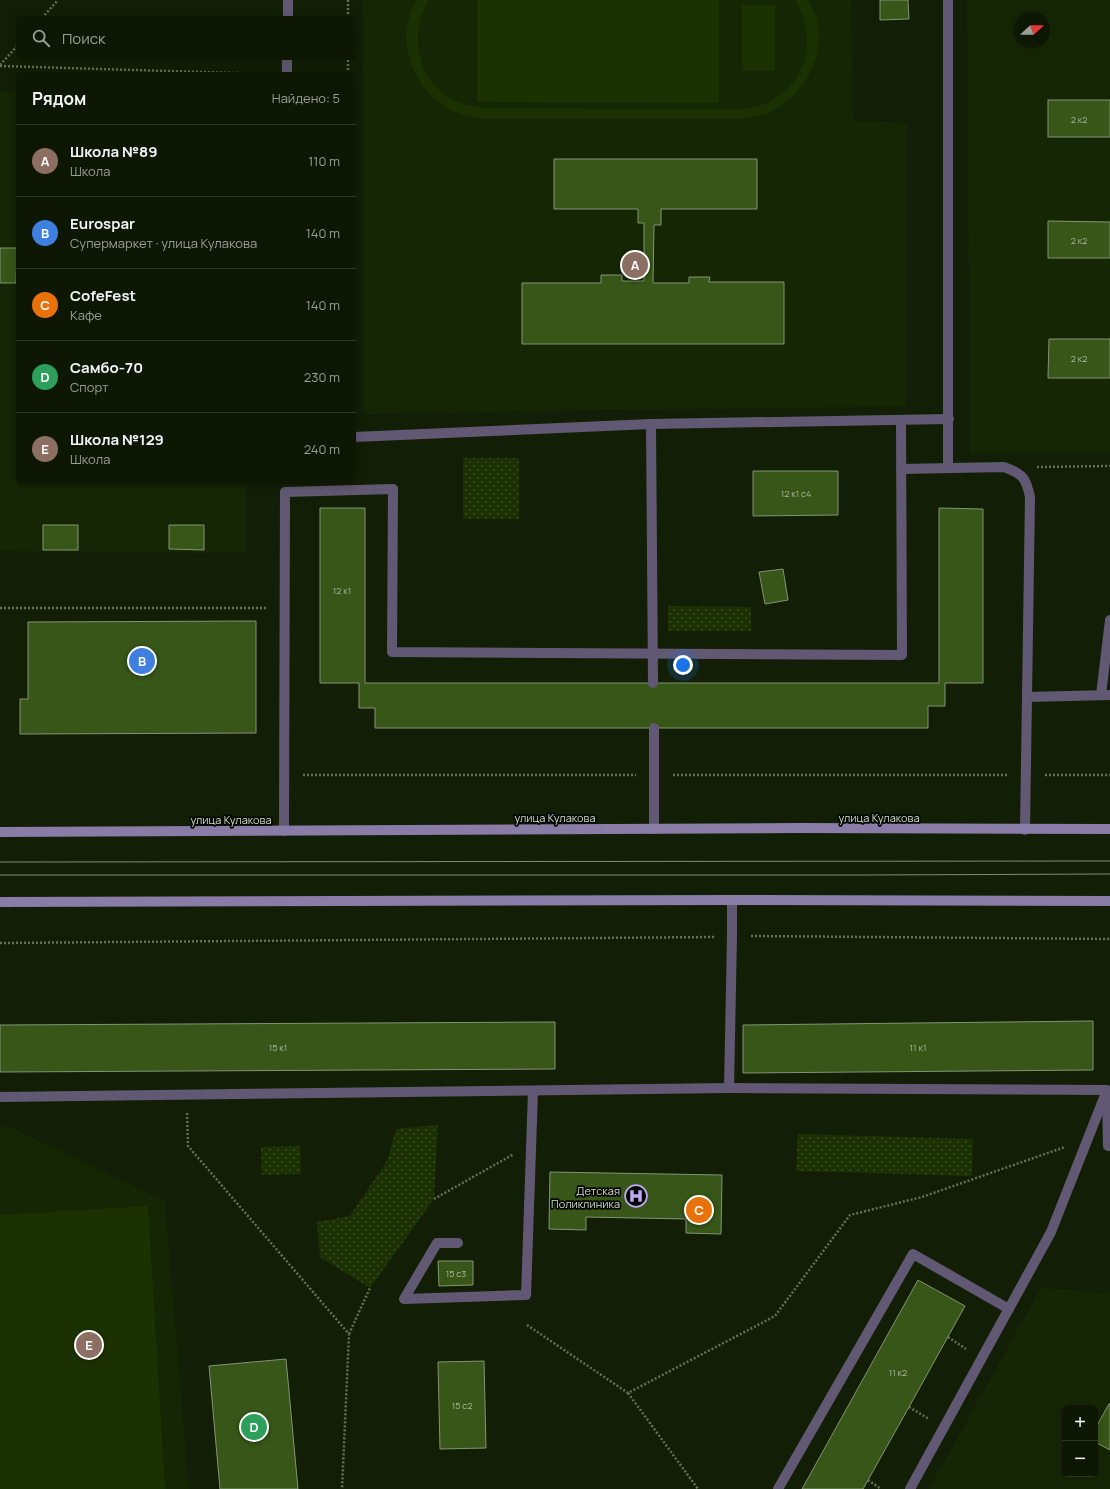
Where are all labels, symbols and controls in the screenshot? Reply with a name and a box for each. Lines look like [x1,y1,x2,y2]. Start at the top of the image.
north arrow [1014,12,1050,48]
search box [16,16,356,60]
icon: search [30,27,52,49]
text: Поиск [62,28,106,49]
text: Рядом [32,87,86,110]
text: Найдено: 5 [272,89,340,107]
house number: 2 к2 [1071,113,1087,126]
text: Школа №89 [70,141,158,162]
text: A [41,152,49,170]
text: 110 m [308,152,340,170]
text: Школа [70,162,111,180]
text: Eurospar [70,213,135,234]
text: B [41,224,49,242]
text: 140 m [306,224,340,242]
text: Супермаркет · улица Кулакова [70,234,257,252]
house number: 2 к2 [1071,234,1087,247]
pin: A [622,250,648,280]
text: CofeFest [70,285,136,306]
text: C [40,296,50,314]
text: 140 m [306,296,340,314]
text: Кафе [70,306,102,324]
house number: 2 к2 [1071,352,1087,365]
text: Самбо-70 [70,357,143,378]
text: D [40,368,50,386]
text: 230 m [304,368,340,386]
text: Спорт [70,378,109,396]
text: Школа №129 [70,429,164,450]
text: E [41,440,49,458]
text: 240 m [304,440,340,458]
text: Школа [70,450,111,468]
house number: 12 к1 с4 [781,487,811,500]
house number: 12 к1 [333,584,351,597]
pin: B [129,646,155,676]
your location [673,655,693,675]
street label: улица Кулакова [514,810,596,825]
street label: улица Кулакова [838,810,920,825]
street label: улица Кулакова [190,812,272,827]
house number: 15 к1 [269,1041,287,1054]
house number: 11 к1 [910,1041,926,1054]
place label: Детская Поликлиника [551,1183,620,1211]
hospital icon: Детская Поликлиника [623,1183,649,1209]
pin: C [686,1195,712,1225]
house number: 15 с3 [446,1267,466,1280]
pin: E [76,1330,102,1360]
house number: 11 к2 [889,1366,907,1379]
house number: 15 с2 [452,1399,472,1412]
map controls [1062,1405,1098,1477]
button: + [1062,1405,1098,1441]
pin: D [241,1412,267,1442]
button: − [1062,1441,1098,1477]

